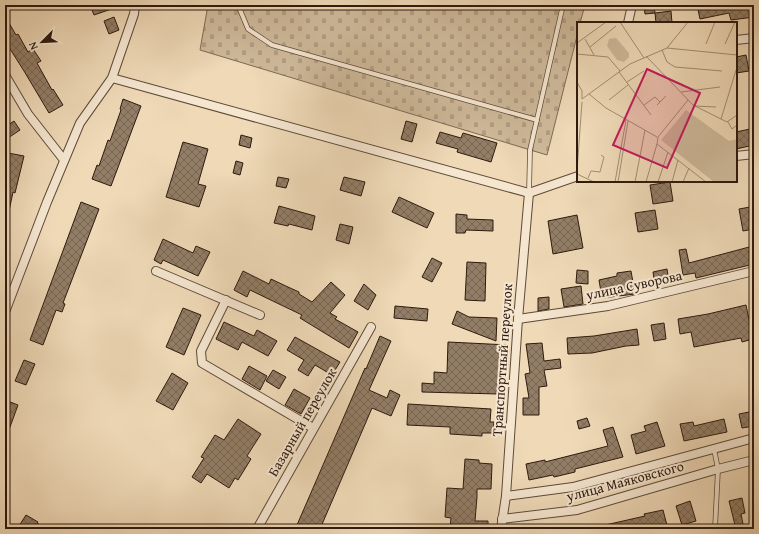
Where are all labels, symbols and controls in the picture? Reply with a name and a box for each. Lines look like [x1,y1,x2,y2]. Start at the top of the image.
north arrow [22,22,62,62]
inset map [577,22,737,182]
text: N [24,39,42,53]
street label: улица Суворова [583,265,684,305]
street label: Транспортный переулок [487,282,517,437]
street label: Базарный переулок [263,364,342,480]
street label: улица Маяковского [563,456,686,507]

